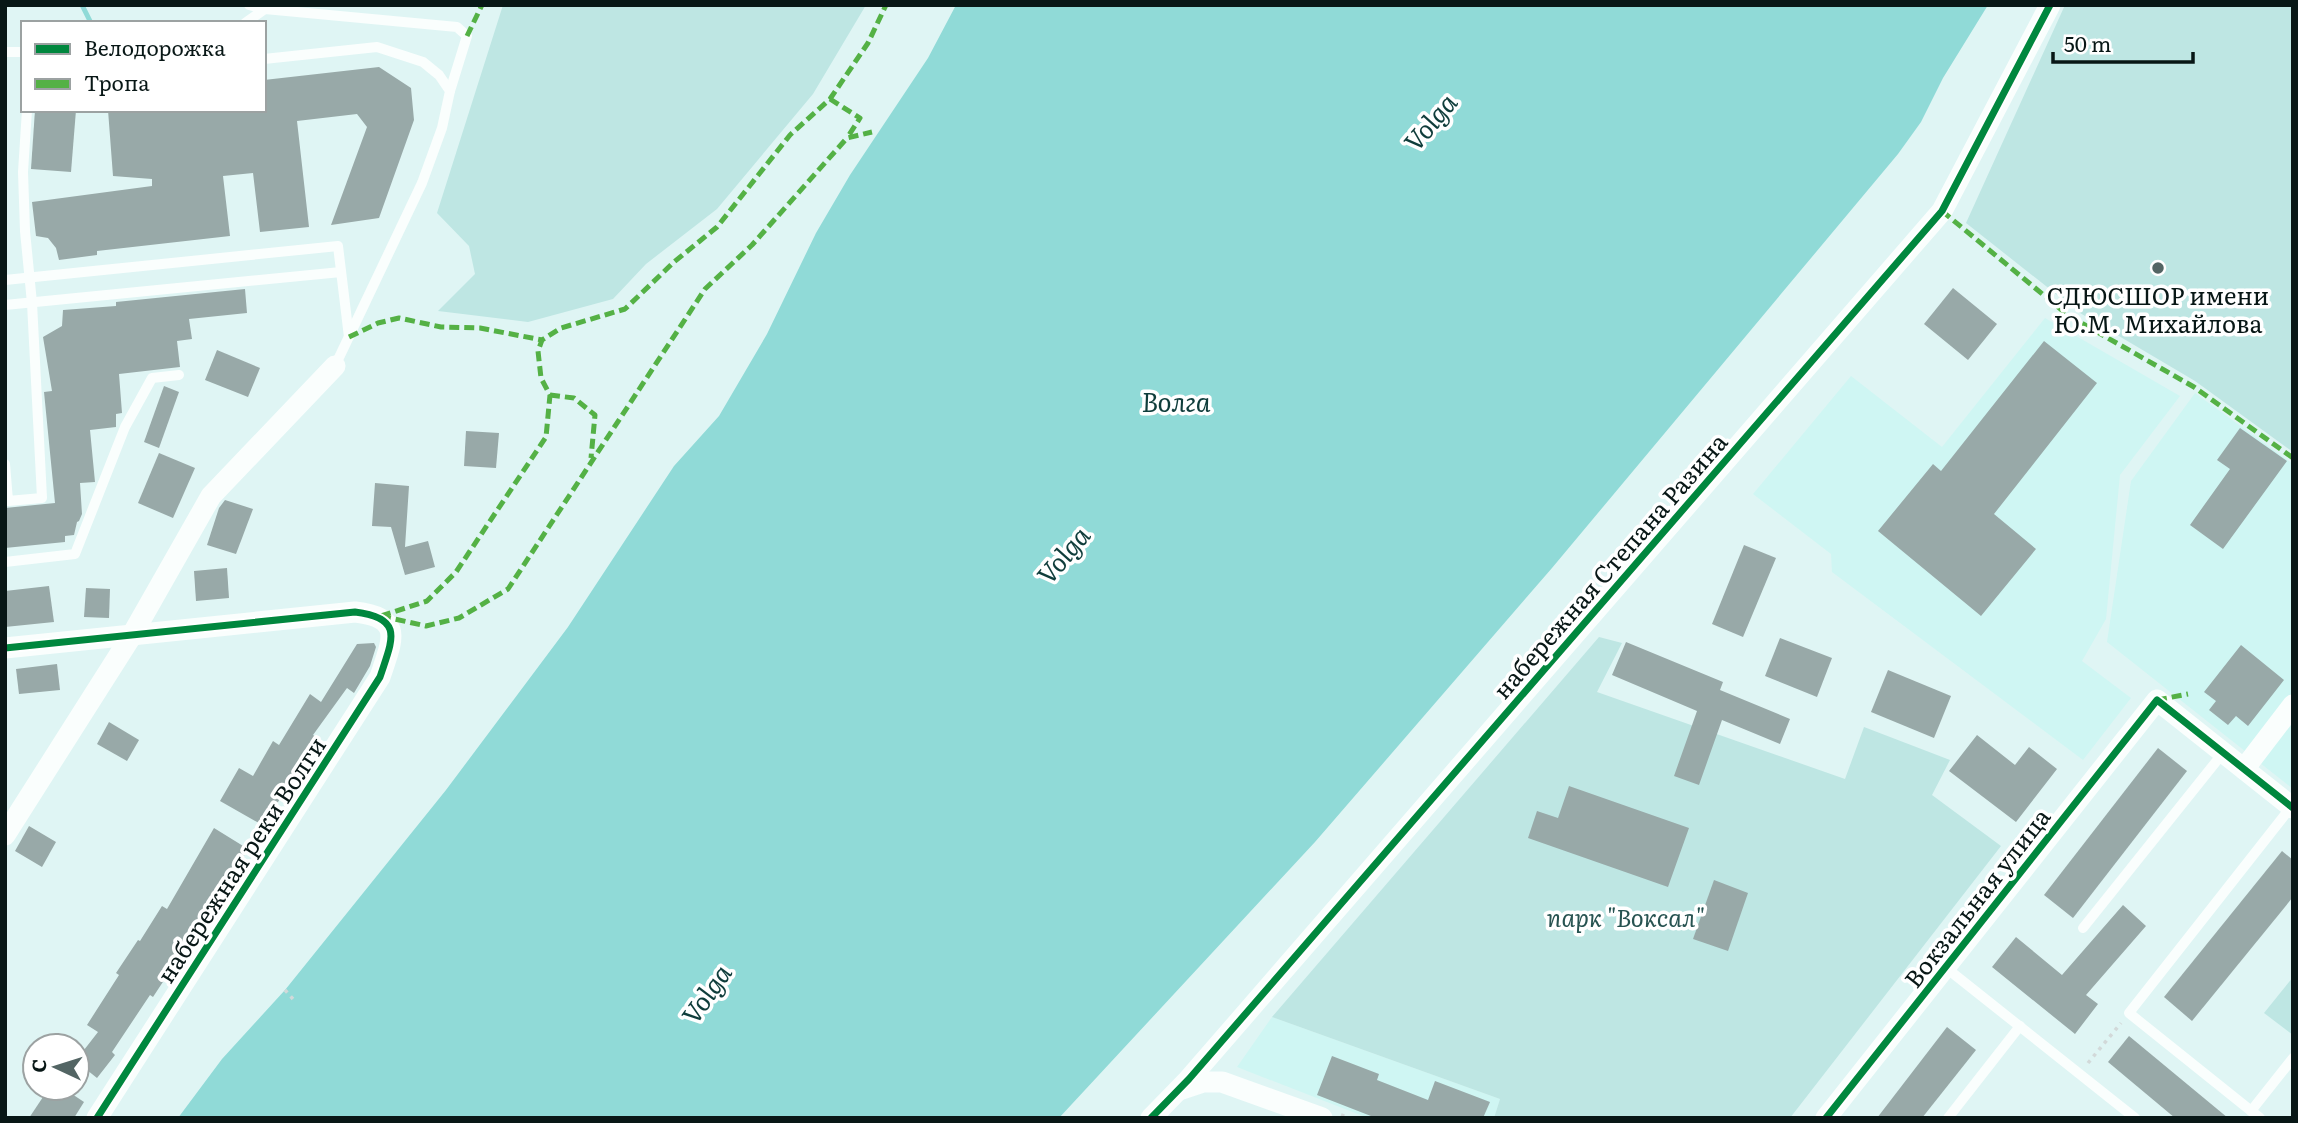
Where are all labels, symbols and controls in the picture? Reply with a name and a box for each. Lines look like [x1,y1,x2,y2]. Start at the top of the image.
legend [21,21,266,112]
scale bar [2053,21,2193,65]
text: 50 m [2064,27,2111,58]
text: Велодорожка [84,31,226,62]
text: Тропа [84,66,150,97]
water label: Volga [1393,83,1465,159]
marker: СДЮСШОР имени Ю.М. Михайлова [2150,260,2166,276]
place label: СДЮСШОР имени Ю.М. Михайлова [2047,277,2269,340]
water label: Волга [1141,381,1211,420]
street label: набережная Степана Разина [1484,424,1734,706]
water label: Volga [1026,516,1098,592]
street label: набережная реки Волги [147,729,333,989]
street label: Вокзальная улица [1895,800,2057,994]
park label: парк "Воксал" [1547,899,1705,934]
water label: Volga [670,955,740,1031]
north arrow [21,1032,91,1102]
text: С [24,1058,52,1073]

